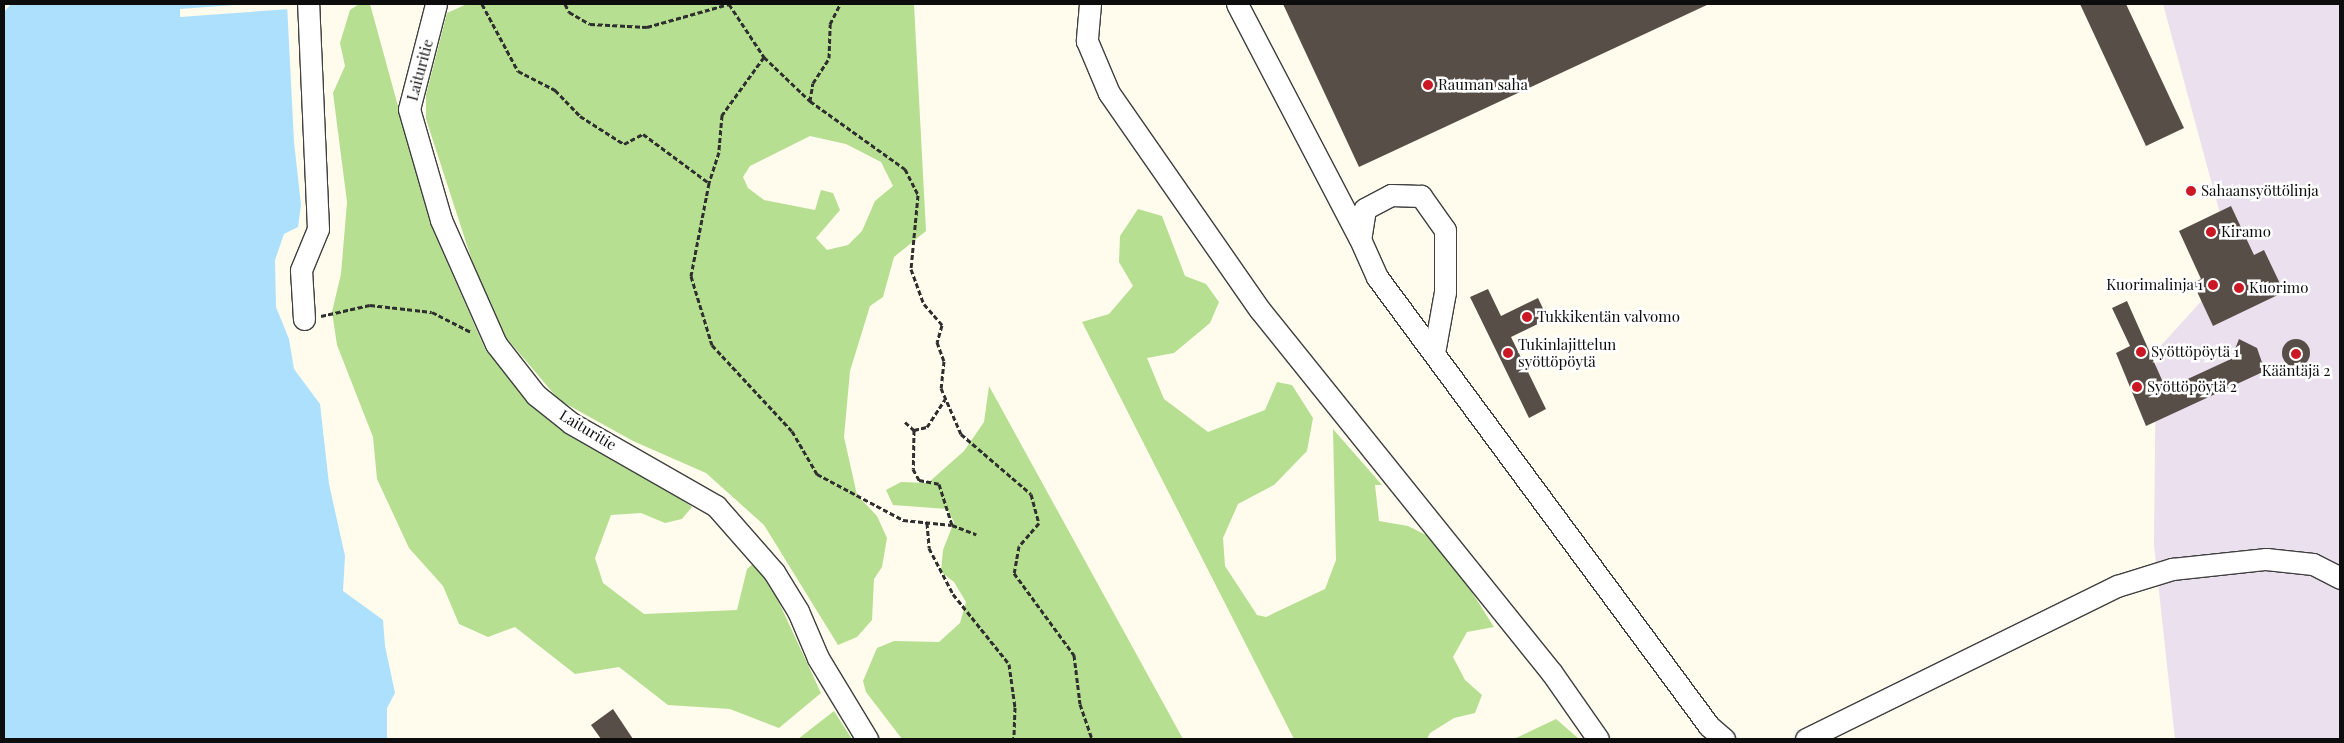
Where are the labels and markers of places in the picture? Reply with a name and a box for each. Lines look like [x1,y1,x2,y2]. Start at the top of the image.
place label: Rauman saha [1438,76,1528,94]
marker: Rauman saha [1422,79,1434,91]
place label: Sahaansyöttölinja [2201,182,2319,200]
marker: Sahaansyöttölinja [2185,185,2197,197]
place label: Kiramo [2221,223,2271,241]
marker: Kiramo [2205,226,2217,238]
place label: Kuorimalinja 1 [2106,276,2203,294]
marker: Kuorimalinja 1 [2207,279,2219,291]
place label: Kuorimo [2249,279,2308,297]
marker: Kuorimo [2233,282,2245,294]
place label: Tukkikentän valvomo [1537,308,1680,326]
marker: Tukkikentän valvomo [1521,311,1533,323]
place label: Tukinlajittelun syöttöpöytä [1518,335,1616,370]
place label: Syöttöpöytä 1 [2151,343,2239,361]
marker: Syöttöpöytä 1 [2135,346,2147,358]
marker: Tukinlajittelun syöttöpöytä [1502,347,1514,359]
marker: Kääntäjä 2 [2290,348,2302,360]
place label: Kääntäjä 2 [2262,362,2330,380]
place label: Syöttöpöytä 2 [2147,378,2237,396]
marker: Syöttöpöytä 2 [2131,381,2143,393]

